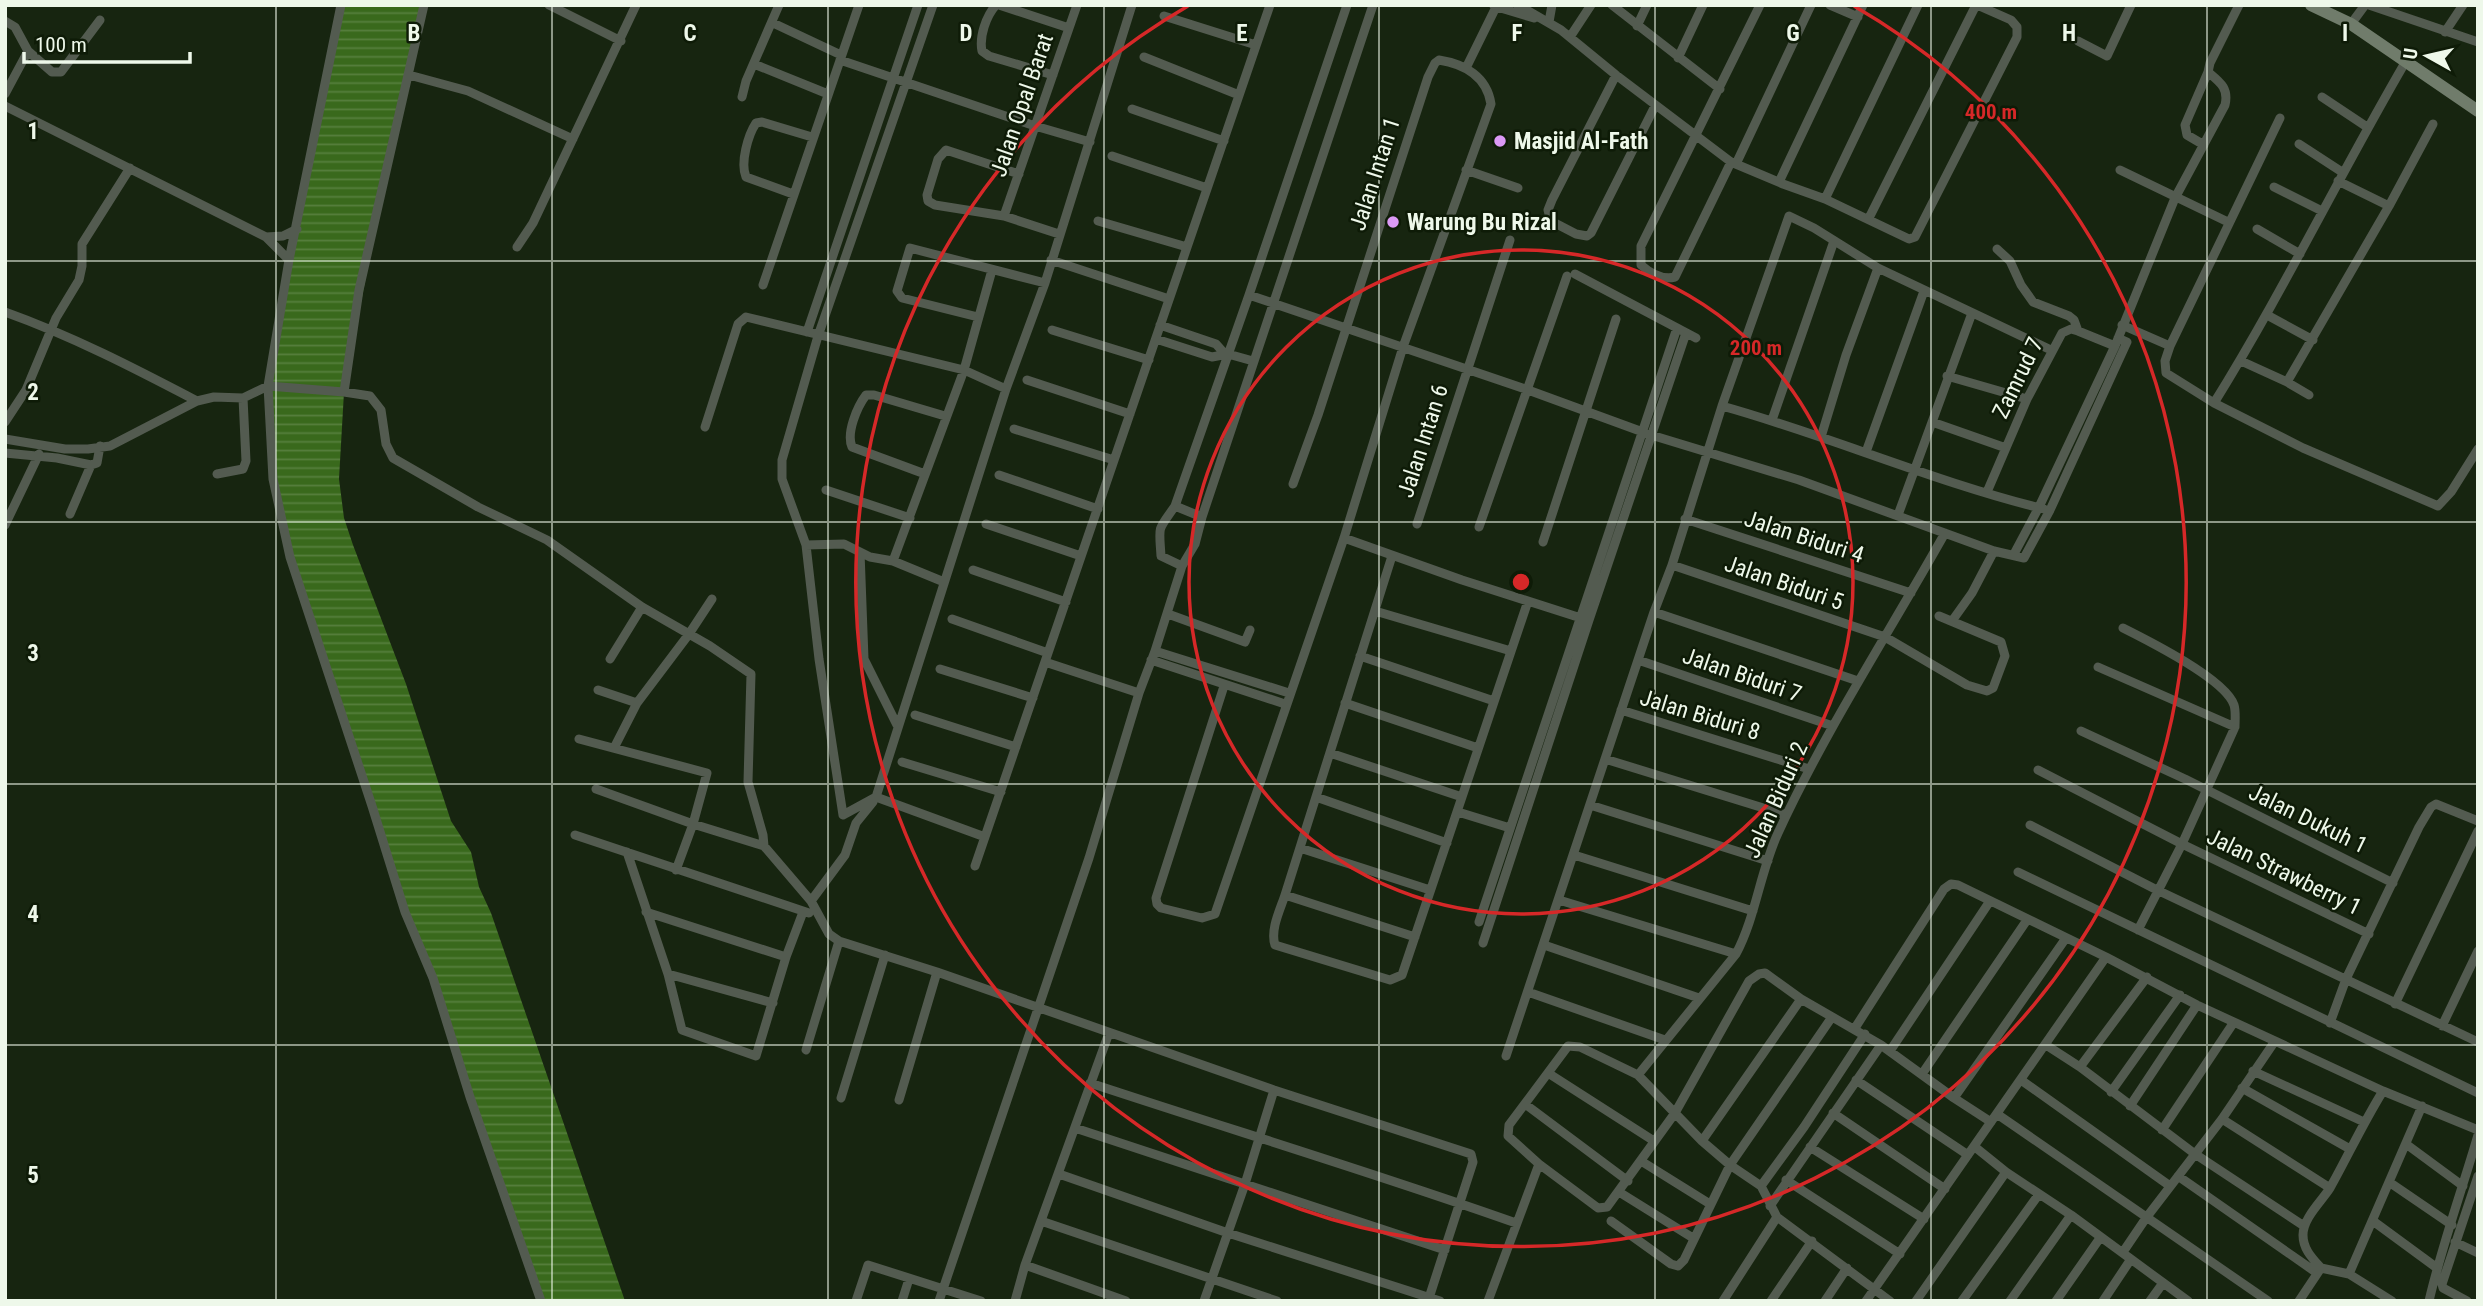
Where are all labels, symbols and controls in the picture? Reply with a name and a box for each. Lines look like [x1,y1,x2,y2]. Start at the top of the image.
text: B [408,20,420,47]
text: C [683,20,697,47]
text: D [960,20,973,47]
text: E [1236,20,1248,47]
text: F [1512,20,1523,47]
text: G [1786,20,1800,47]
text: H [2062,20,2076,47]
text: I [2342,20,2348,47]
scale bar [24,21,191,65]
north arrow [2392,21,2462,91]
street label: Jalan Opal Barat [985,30,1059,180]
text: 100 m [35,33,87,57]
text: U [2399,47,2423,61]
text: 400 m [1965,100,2017,124]
street label: Jalan Intan 1 [1344,114,1406,234]
text: 1 [27,118,39,145]
place label: Masjid Al-Fath [1514,128,1648,155]
marker: Masjid Al-Fath [1492,133,1508,149]
place label: Warung Bu Rizal [1407,209,1557,236]
marker: Warung Bu Rizal [1385,214,1401,230]
street label: Zamrud 7 [1987,333,2049,423]
text: 200 m [1730,336,1782,360]
text: 2 [27,379,39,406]
street label: Jalan Intan 6 [1392,381,1454,501]
street label: Jalan Biduri 4 [1741,505,1867,569]
street label: Jalan Biduri 5 [1721,550,1847,616]
centre of rings [1509,570,1533,594]
text: 3 [27,640,39,667]
street label: Jalan Biduri 7 [1679,642,1805,708]
street label: Jalan Biduri 8 [1637,684,1763,746]
street label: Jalan Biduri 2 [1738,738,1814,862]
street label: Jalan Dukuh 1 [2244,779,2372,859]
street label: Jalan Strawberry 1 [2202,823,2366,921]
text: 4 [27,901,39,928]
text: 5 [27,1162,39,1189]

